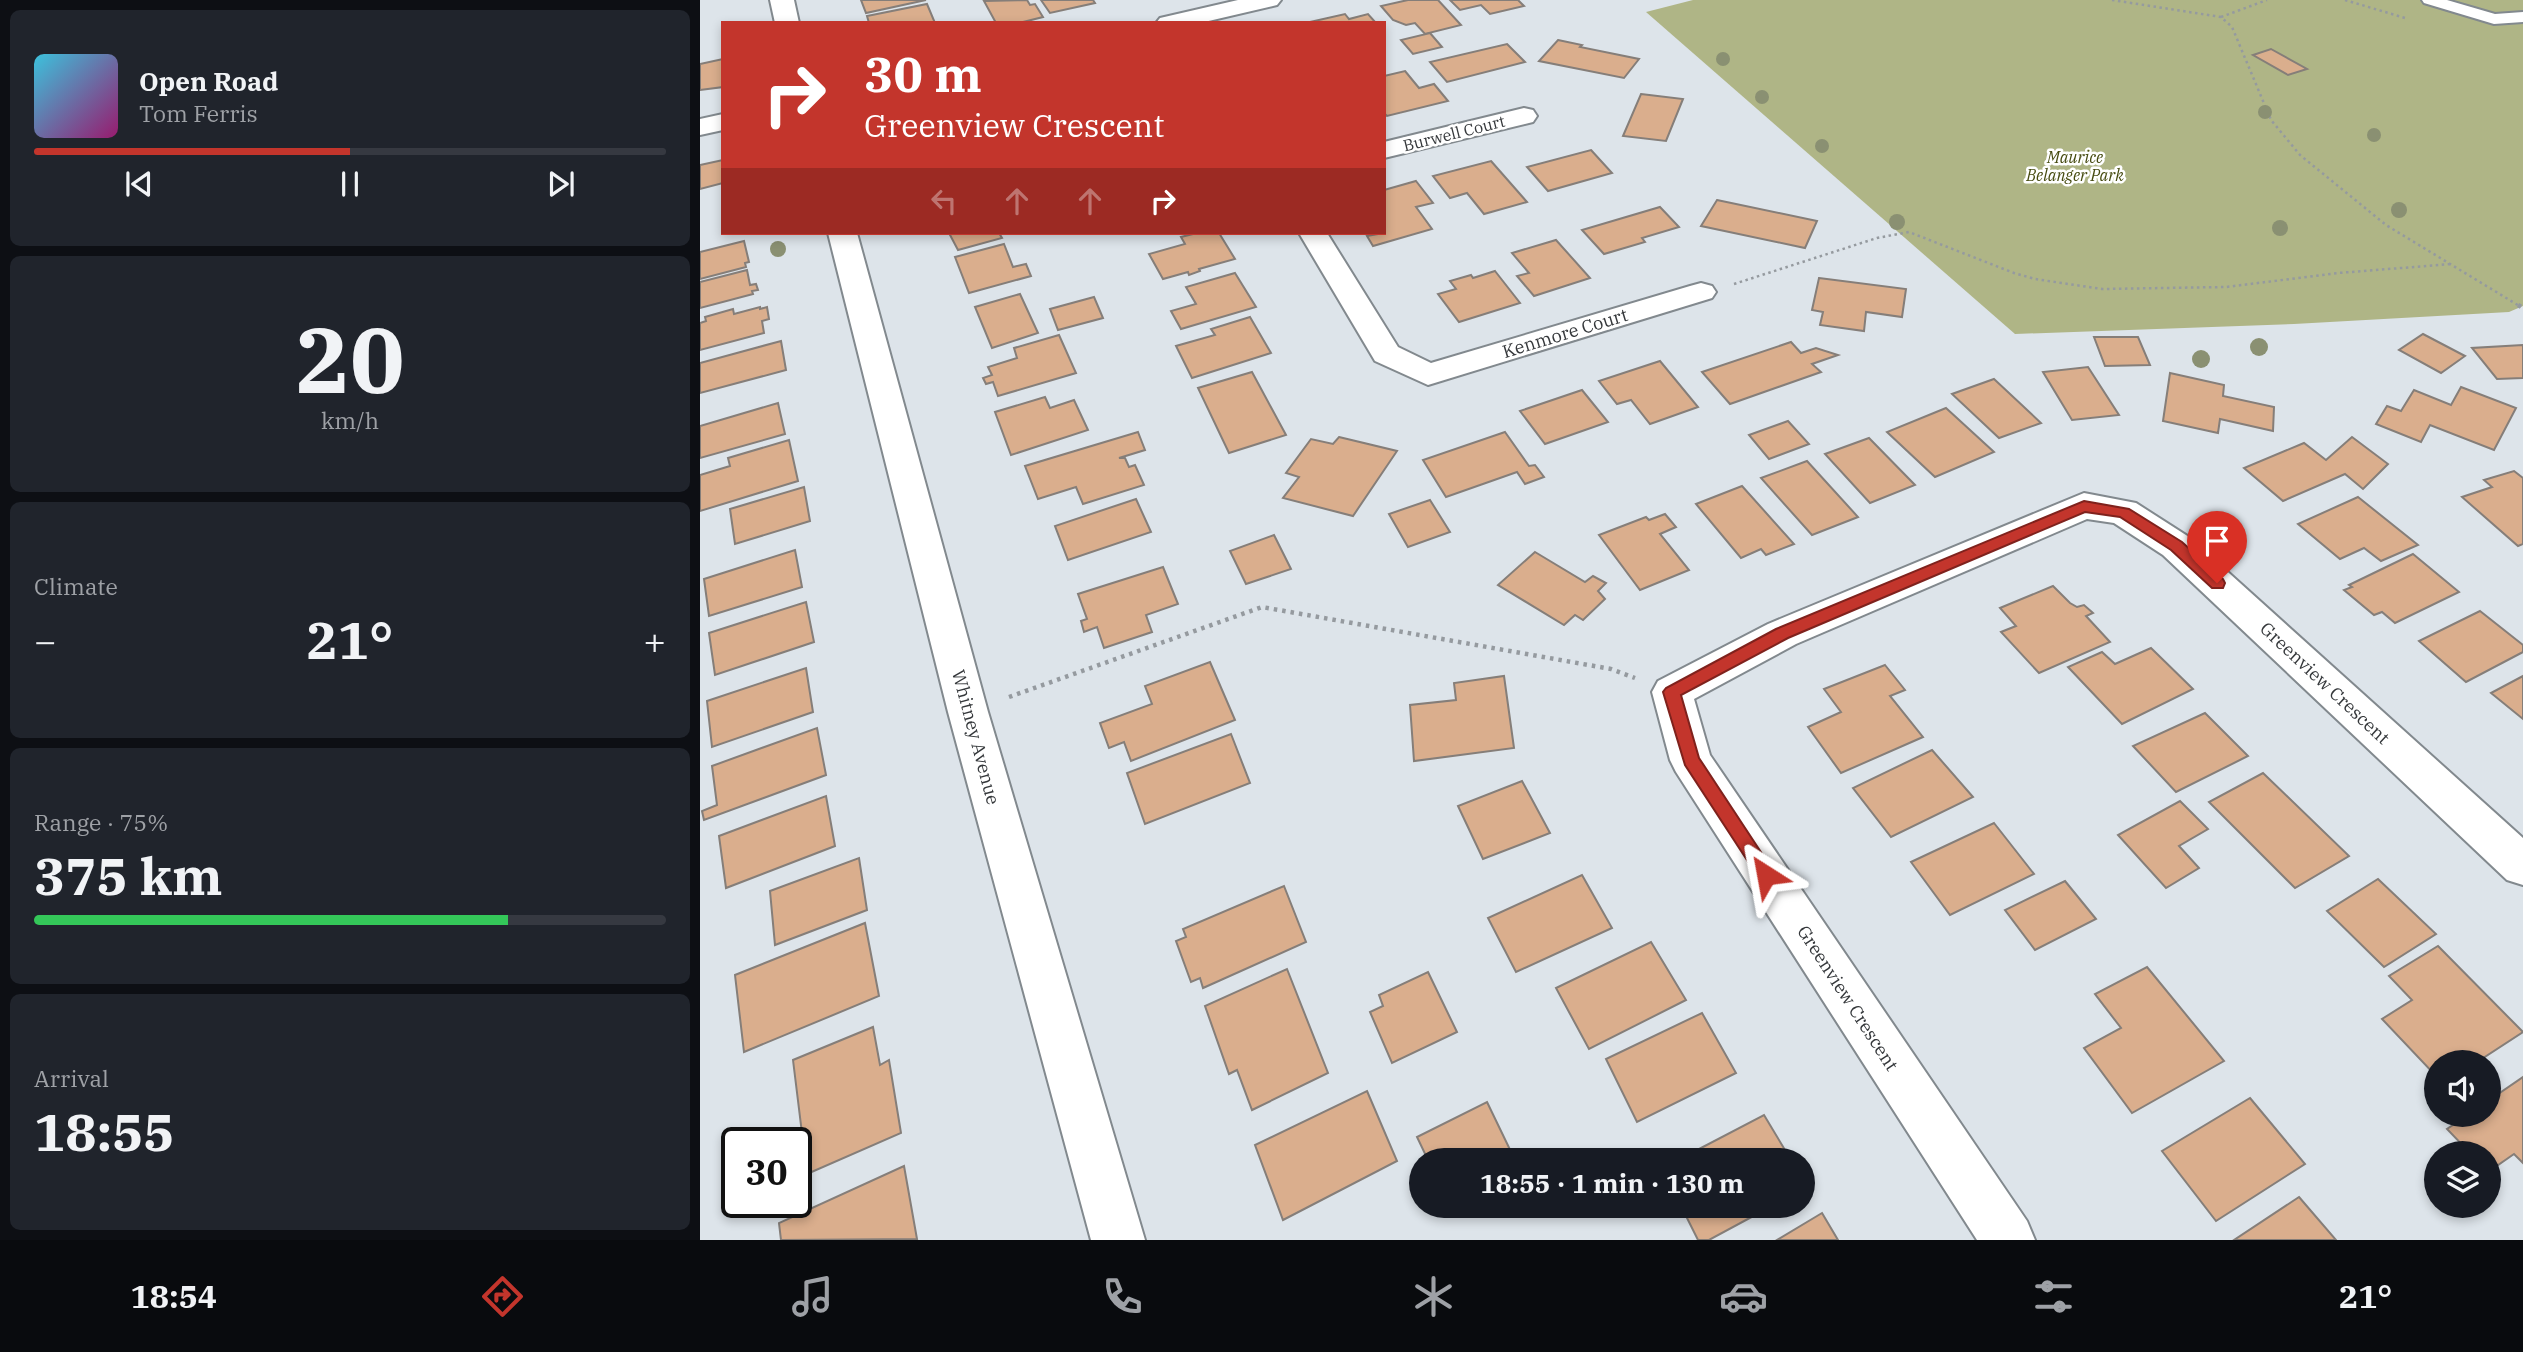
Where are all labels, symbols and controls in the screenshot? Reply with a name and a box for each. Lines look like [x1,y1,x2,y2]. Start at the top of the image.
text: 30 m [864,42,982,105]
icon: right [749,49,840,140]
text: Open Road [139,64,278,98]
text: Tom Ferris [139,98,258,128]
text: Greenview Crescent [864,104,1165,146]
street label: Burwell Court [1401,111,1507,155]
park label: Maurice Belanger Park [2025,147,2124,185]
icon: previous [120,165,158,203]
icon: pause [331,165,369,203]
icon: next [542,165,580,203]
icon: left [925,182,963,220]
icon: ahead [998,182,1036,220]
icon: ahead [1071,182,1109,220]
icon: right [1144,182,1182,220]
text: 20 [295,300,405,418]
street label: Kenmore Court [1500,303,1630,363]
text: km/h [321,405,379,435]
pin [2187,511,2247,583]
icon: arrive [2198,522,2236,560]
text: Climate [34,571,118,601]
text: 21° [307,606,393,673]
text: − [34,616,57,665]
text: + [643,616,666,665]
street label: Greenview Crescent [2255,617,2395,749]
street label: Whitney Avenue [947,667,1005,807]
text: Range · 75% [34,807,168,837]
position arrow [1729,838,1803,912]
text: 375 km [34,842,223,909]
street label: Greenview Crescent [1792,921,1904,1075]
map controls [2424,1050,2501,1218]
button: sound [2424,1050,2501,1127]
text: Arrival [34,1063,109,1093]
text: 18:55 [34,1098,175,1165]
speed limit sign: 30 [721,1127,812,1218]
button: layers [2424,1141,2501,1218]
text: 18:55 · 1 min · 130 m [1480,1166,1744,1200]
icon: directions [478,1272,527,1321]
icon: music [788,1272,837,1321]
icon: phone [1098,1272,1147,1321]
icon: climate [1409,1272,1458,1321]
icon: car [1719,1272,1768,1321]
icon: filters [2029,1272,2078,1321]
text: 18:54 [131,1275,217,1317]
text: 21° [2339,1275,2392,1317]

